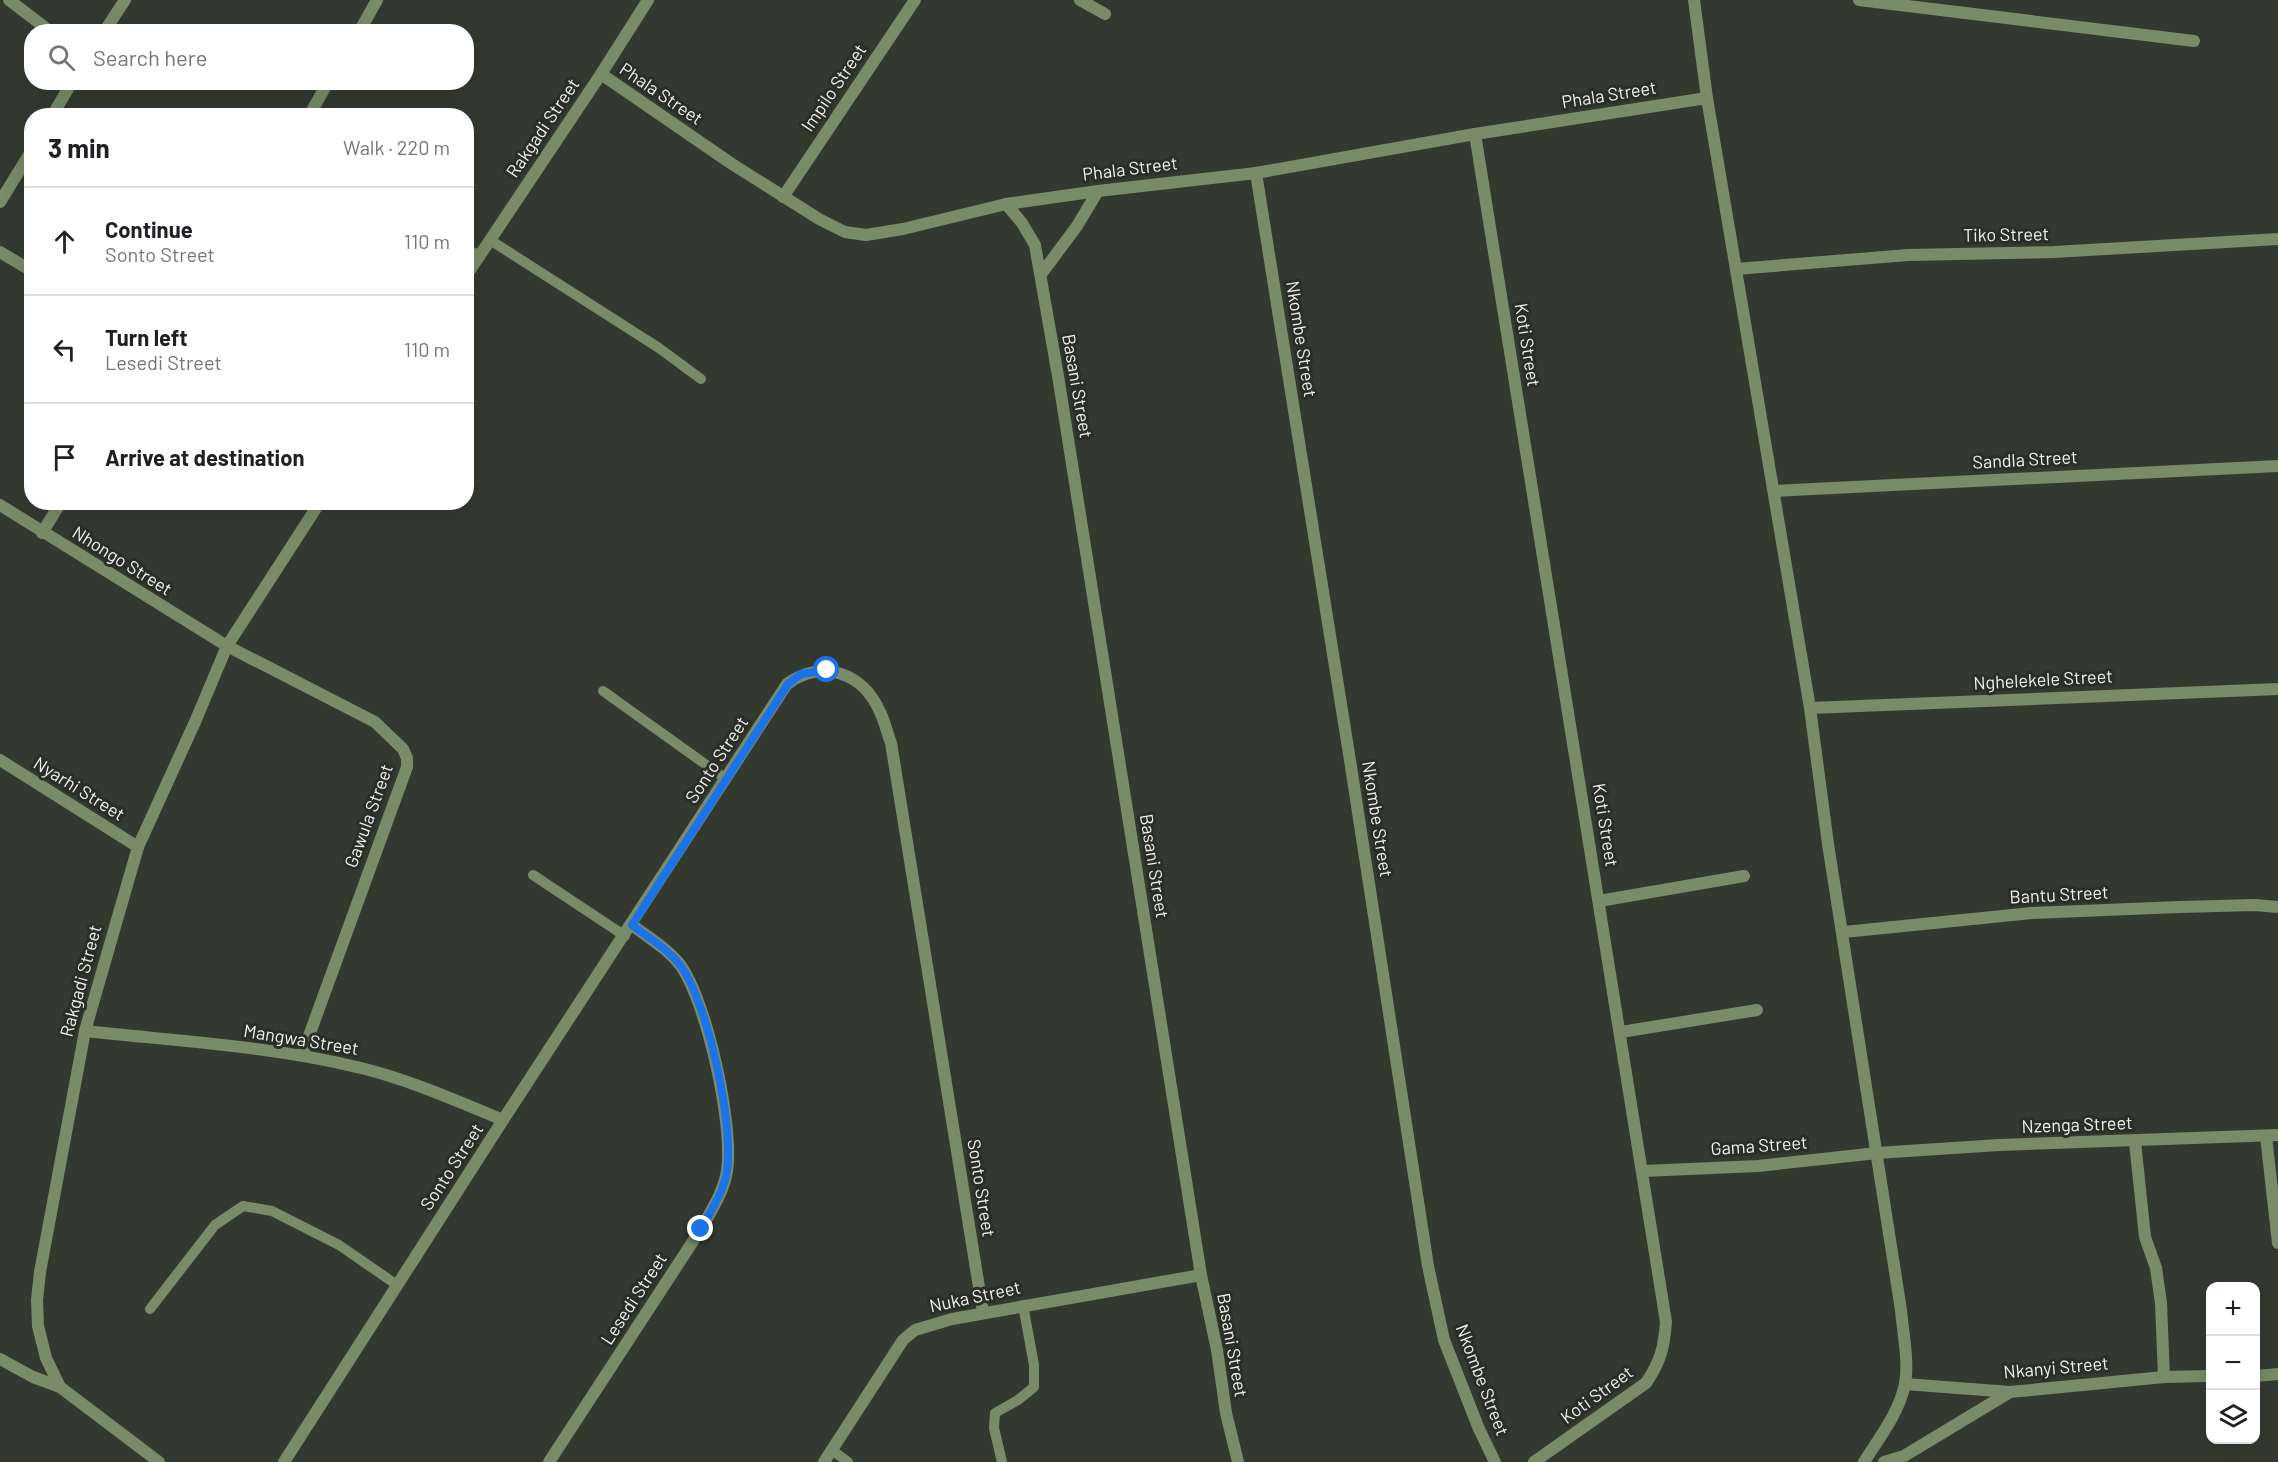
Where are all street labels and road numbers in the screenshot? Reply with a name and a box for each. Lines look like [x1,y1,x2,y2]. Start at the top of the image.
street label: Impilo Street [796,40,870,135]
street label: Phala Street [616,57,707,129]
street label: Rakgadi Street [501,74,583,181]
street label: Phala Street [1560,76,1658,112]
street label: Phala Street [1081,151,1179,185]
street label: Tiko Street [1963,222,2049,246]
street label: Nkombe Street [1282,279,1322,399]
street label: Koti Street [1511,301,1545,388]
street label: Basani Street [1058,332,1098,440]
street label: Sandla Street [1972,445,2078,473]
street label: Nhongo Street [69,521,176,600]
street label: Nghelekele Street [1973,664,2113,694]
street label: Sonto Street [680,712,752,807]
street label: Nyarhi Street [30,752,129,825]
street label: Nkombe Street [1358,759,1398,879]
street label: Gawula Street [339,761,397,870]
street label: Koti Street [1589,781,1623,868]
street label: Basani Street [1136,812,1174,920]
street label: Bantu Street [2009,880,2109,908]
street label: Rakgadi Street [55,922,106,1039]
street label: Mangwa Street [242,1019,360,1059]
street label: Nzenga Street [2021,1111,2133,1137]
street label: Sonto Street [415,1119,487,1214]
street label: Gama Street [1710,1131,1808,1159]
street label: Sonto Street [963,1137,1001,1238]
street label: Lesedi Street [595,1248,671,1349]
street label: Nuka Street [927,1276,1022,1316]
street label: Basani Street [1213,1291,1253,1399]
street label: Nkombe Street [1452,1321,1514,1438]
street label: Nkanyi Street [2002,1351,2109,1383]
street label: Koti Street [1556,1361,1637,1428]

